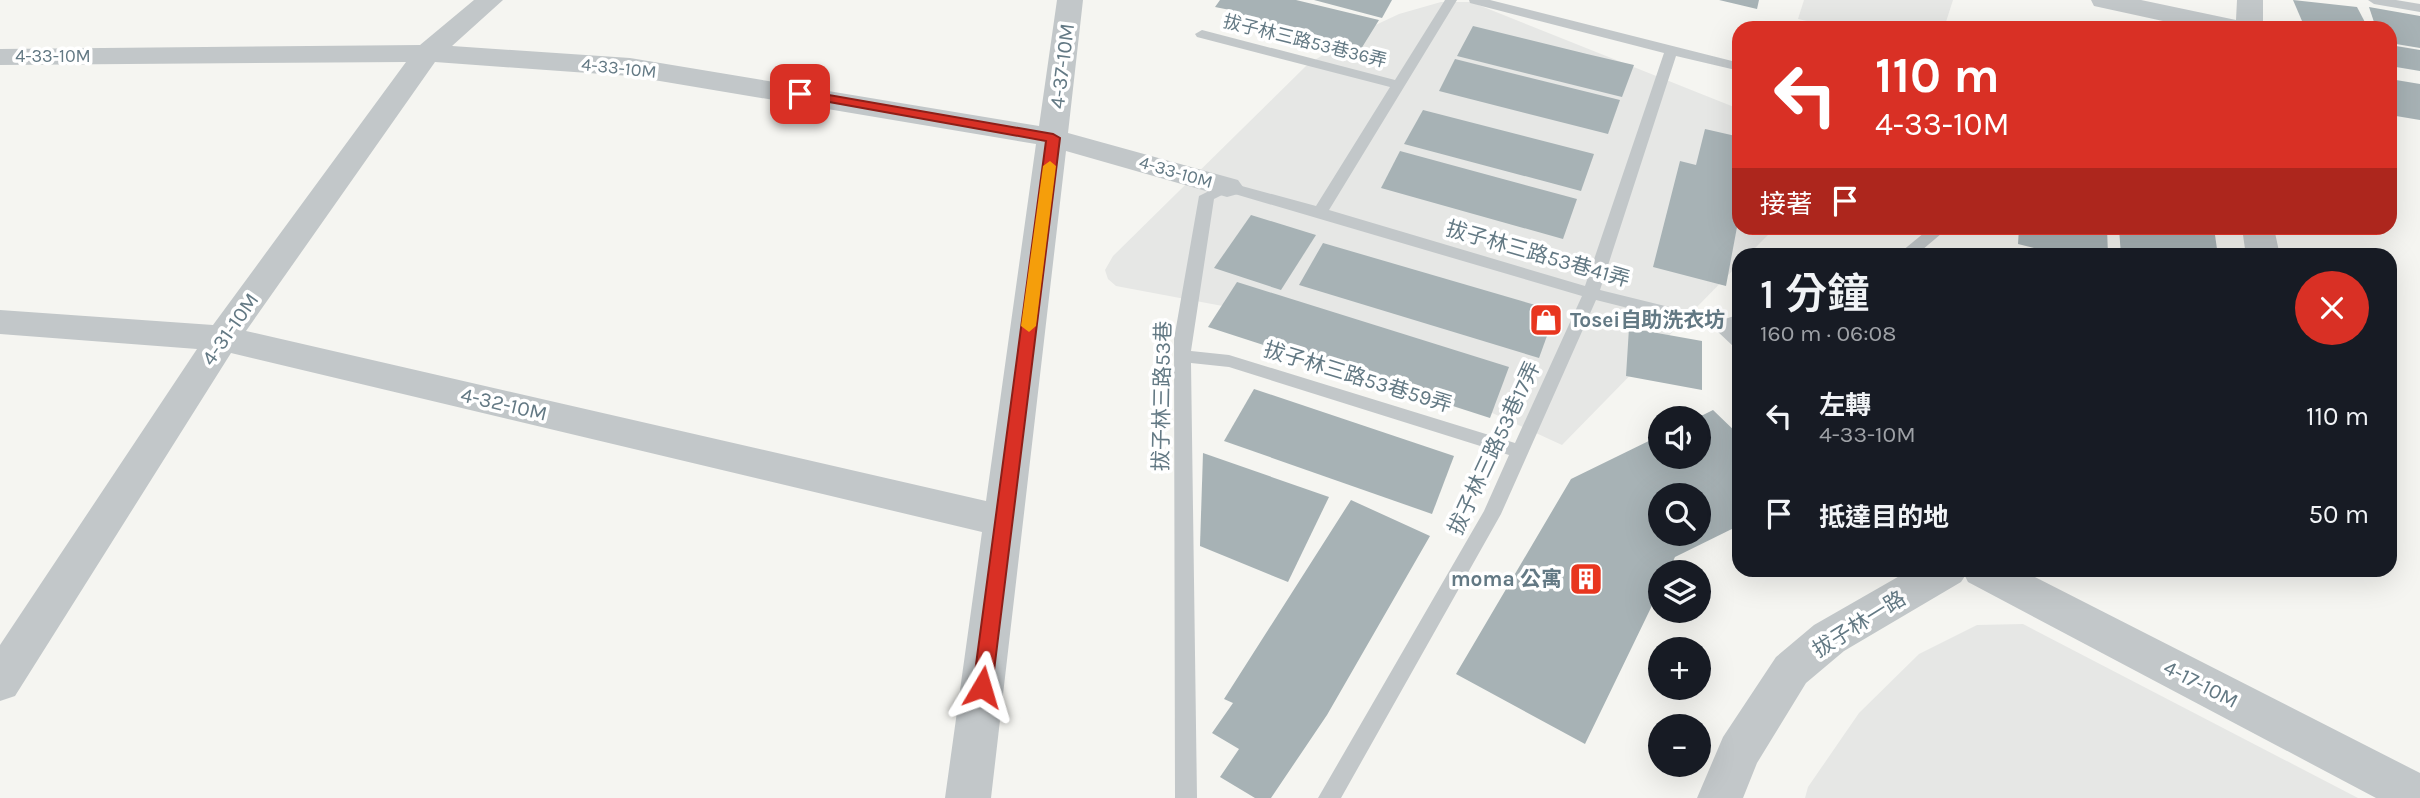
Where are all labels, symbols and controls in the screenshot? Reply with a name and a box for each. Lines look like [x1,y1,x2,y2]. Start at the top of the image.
street label: 拔子林三路53巷36弄 [1221,10,1389,72]
street label: 4-37-10M [1045,22,1079,110]
street label: 4-33-10M [15,45,91,67]
text: 110 m [1875,47,2000,104]
icon: left [1760,49,1851,140]
street label: 4-33-10M [580,53,658,83]
pin [770,64,830,124]
icon: arrive [781,75,819,113]
text: 4-33-10M [1875,106,2010,143]
street label: 4-33-10M [1137,151,1215,193]
icon: arrive [1826,182,1864,220]
text: 接著 [1760,189,1812,220]
street label: 拔子林三路53巷41弄 [1443,216,1633,292]
text: 1 分鐘 [1760,269,1869,319]
button: close [2295,271,2369,345]
street label: 4-31-10M [196,288,264,370]
shop icon: Tosei自助洗衣坊 [1527,301,1565,339]
place label: Tosei自助洗衣坊 [1570,308,1725,332]
text: 160 m · 06:08 [1760,320,1896,347]
street label: 拔子林三路53巷 [1149,321,1175,471]
street label: 拔子林三路53巷59弄 [1261,337,1455,417]
street label: 拔子林三路53巷17弄 [1443,358,1545,538]
street label: 4-32-10M [458,382,550,426]
text: 左轉 [1819,390,1871,421]
icon: left [1760,397,1798,435]
text: 110 m [2306,401,2369,432]
map controls [1648,406,1711,777]
button: sound [1648,406,1711,469]
text: 4-33-10M [1819,421,1916,448]
button: search [1648,483,1711,546]
icon: arrive [1760,495,1798,533]
text: 50 m [2308,499,2369,530]
text: 抵達目的地 [1819,502,1949,533]
building icon: moma 公寓 [1567,560,1605,598]
button: layers [1648,560,1711,623]
place label: moma 公寓 [1451,567,1562,591]
street label: 拔子林一路 [1808,586,1910,662]
button: + [1648,637,1711,700]
position arrow [945,650,1019,724]
street label: 4-17-10M [2160,655,2242,713]
button: − [1648,714,1711,777]

